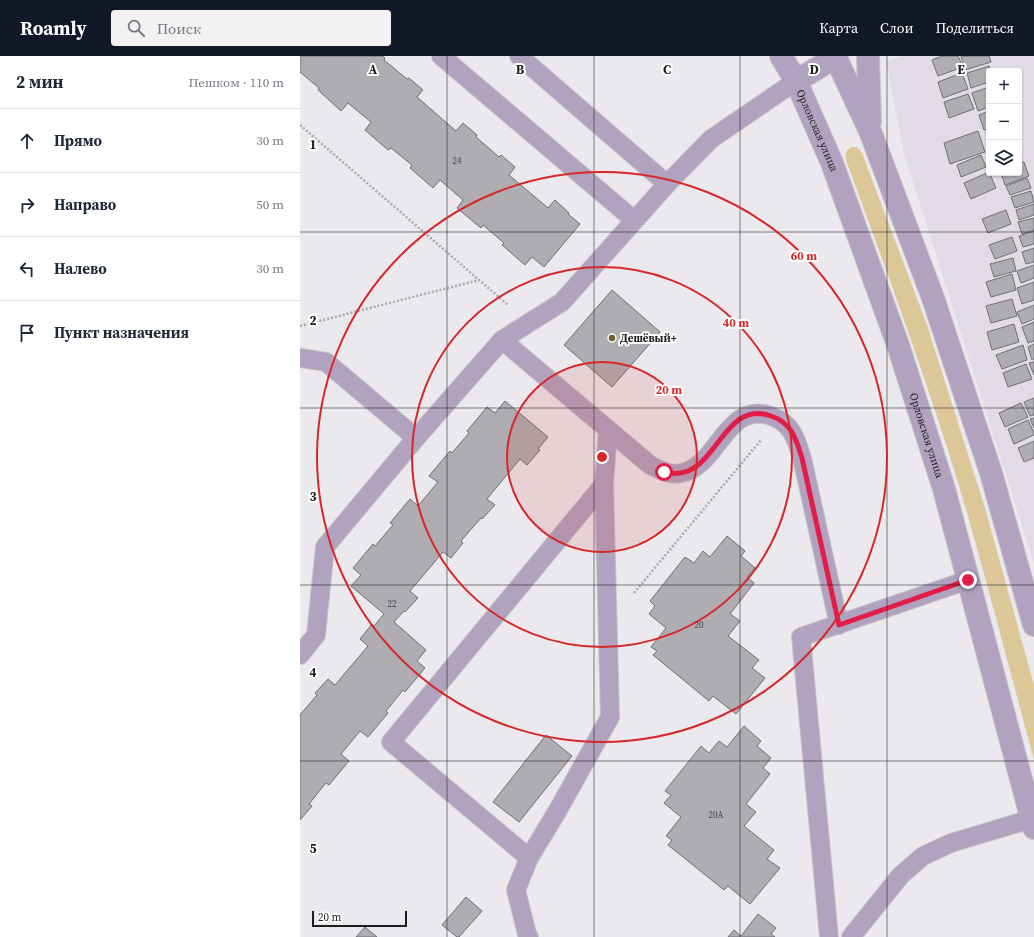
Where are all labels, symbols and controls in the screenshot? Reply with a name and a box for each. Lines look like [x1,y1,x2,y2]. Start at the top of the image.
search box [111,10,391,46]
text: Roamly [20,15,87,41]
icon: search [125,17,147,39]
text: Поиск [157,18,201,39]
text: Карта [819,18,858,38]
text: Слои [880,18,914,38]
text: Поделиться [936,18,1014,38]
text: A [369,61,378,78]
text: B [516,61,525,78]
text: C [663,61,671,78]
text: D [809,61,819,78]
text: E [957,61,965,78]
map controls [986,68,1022,176]
button: + [986,68,1022,104]
text: 2 мин [16,70,64,94]
text: Пешком · 110 m [189,74,284,91]
street label: Орловская улица [793,87,842,174]
button: − [986,104,1022,140]
icon: ahead [16,130,38,152]
text: Прямо [54,130,102,151]
text: 30 m [256,132,284,149]
text: 1 [309,136,317,153]
button: layers [986,140,1022,176]
house number: 24 [452,155,462,167]
icon: right [16,194,38,216]
text: Направо [54,194,116,215]
text: 50 m [256,196,284,213]
text: 60 m [791,248,817,264]
icon: left [16,258,38,280]
text: Налево [54,258,107,279]
text: 30 m [256,260,284,277]
text: 2 [309,312,317,329]
text: 40 m [723,315,749,331]
icon: arrive [16,322,38,344]
text: Пункт назначения [54,322,189,343]
place label: Дешёвый+ [620,331,677,346]
marker: Дешёвый+ [607,333,617,343]
text: 20 m [656,382,682,398]
street label: Орловская улица [906,391,948,480]
centre of rings [595,450,609,464]
route start [655,463,673,481]
text: 3 [309,488,317,505]
route end [959,571,977,589]
house number: 22 [387,598,397,610]
house number: 20 [694,619,704,631]
text: 4 [309,664,317,681]
house number: 20А [709,809,724,821]
text: 5 [309,840,317,857]
scale bar [312,909,407,928]
text: 20 m [318,910,341,925]

